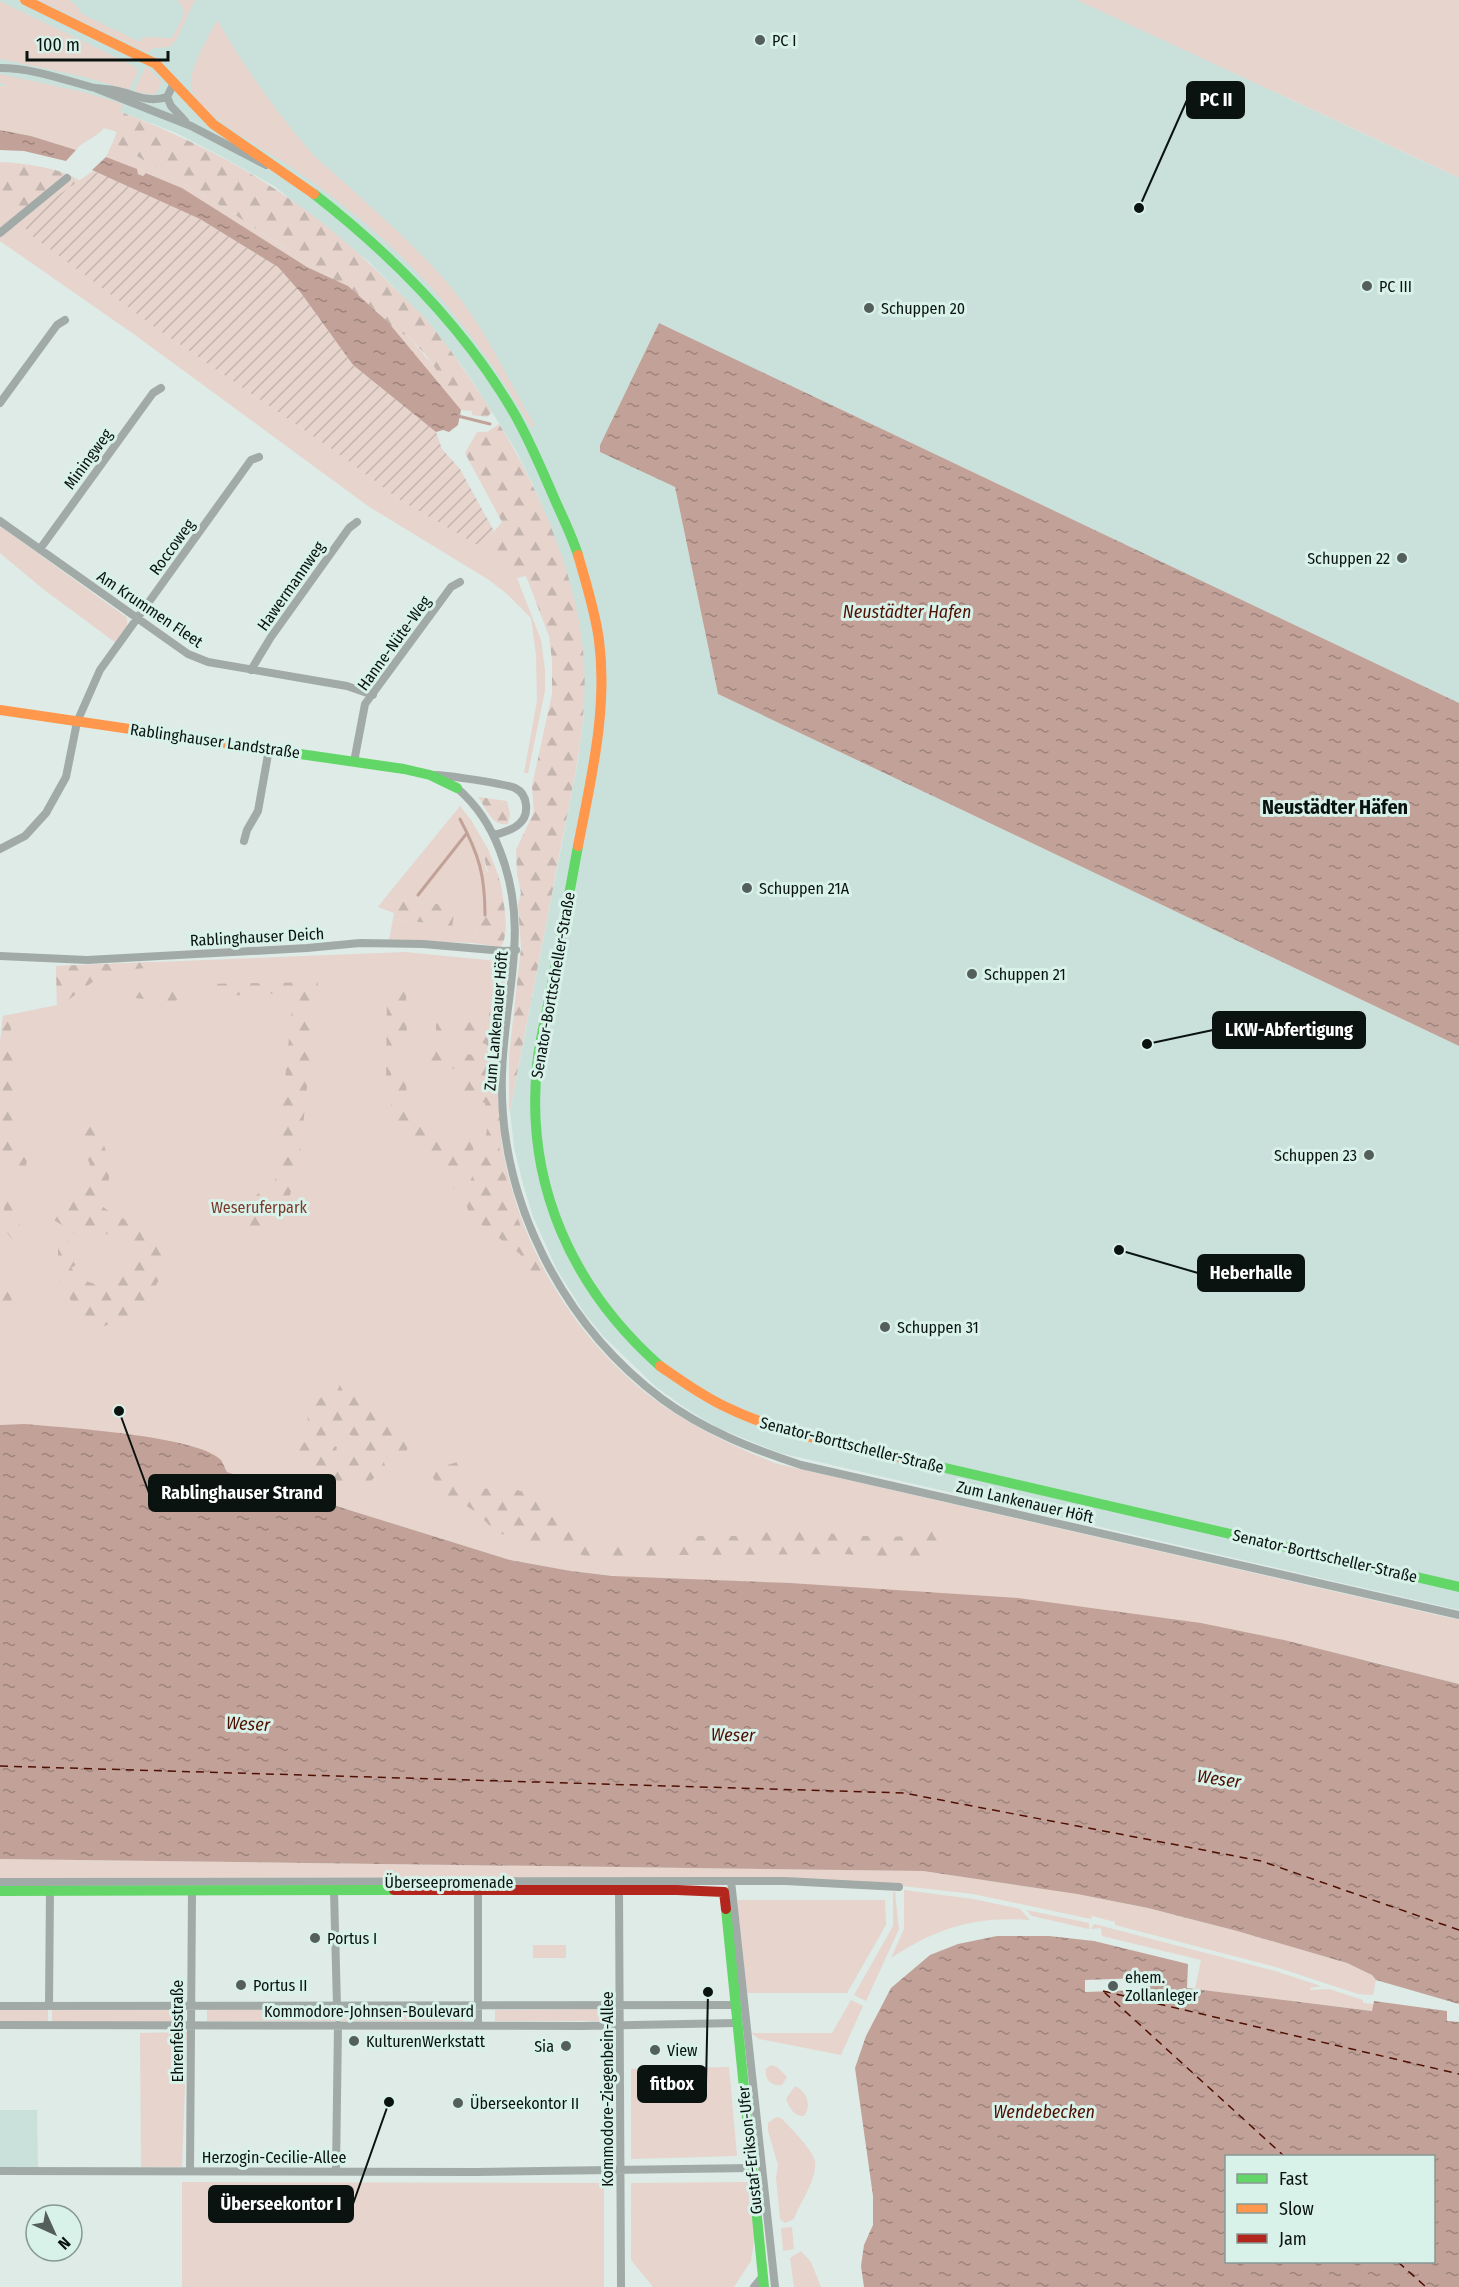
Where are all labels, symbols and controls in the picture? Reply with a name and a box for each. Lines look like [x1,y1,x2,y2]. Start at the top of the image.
scale bar [27,24,168,62]
place label: PC I [772,31,796,50]
marker: PC I [753,33,767,47]
text: 100 m [36,34,80,56]
callout: PC II [1187,82,1244,118]
text: PC II [1200,89,1232,111]
place label: PC III [1379,277,1412,296]
marker: PC III [1360,279,1374,293]
place label: Schuppen 20 [881,299,965,318]
marker: Schuppen 20 [862,301,876,315]
street label: Miningweg [60,425,116,493]
street label: Roccoweg [145,515,199,579]
street label: Hawermannweg [253,537,329,634]
place label: Schuppen 22 [1307,549,1390,568]
marker: Schuppen 22 [1395,551,1409,565]
street label: Am Krummen Fleet [93,567,207,652]
street label: Hanne-Nüte-Weg [353,592,435,694]
water label: Neustädter Hafen [843,601,971,623]
street label: Rablinghauser Landstraße [129,720,301,762]
district label: Neustädter Häfen [1262,795,1408,819]
place label: Schuppen 21A [759,879,850,898]
marker: Schuppen 21A [740,881,754,895]
street label: Senator-Borttscheller-Straße [527,890,579,1080]
street label: Rablinghauser Deich [189,924,325,950]
street label: Zum Lankenauer Höft [480,950,512,1092]
place label: Schuppen 21 [984,965,1066,984]
marker: Schuppen 21 [965,967,979,981]
callout: LKW-Abfertigung [1213,1012,1365,1048]
text: LKW-Abfertigung [1225,1019,1353,1041]
place label: Schuppen 23 [1274,1146,1357,1165]
marker: Schuppen 23 [1362,1148,1376,1162]
park label: Weseruferpark [211,1198,307,1217]
callout: Heberhalle [1198,1255,1304,1291]
text: Heberhalle [1210,1262,1292,1284]
place label: Schuppen 31 [897,1318,979,1337]
marker: Schuppen 31 [878,1320,892,1334]
street label: Senator-Borttscheller-Straße [758,1413,946,1477]
callout: Rablinghauser Strand [149,1475,335,1511]
street label: Zum Lankenauer Höft [955,1477,1096,1527]
text: Rablinghauser Strand [161,1482,323,1504]
street label: Senator-Borttscheller-Straße [1231,1525,1419,1587]
water label: Weser [225,1712,271,1736]
water label: Weser [711,1724,756,1746]
water label: Weser [1196,1765,1243,1793]
street label: Überseepromenade [385,1873,514,1892]
place label: Portus I [327,1929,377,1948]
marker: Portus I [308,1931,322,1945]
place label: ehem. Zollanleger [1125,1968,1198,2005]
place label: Portus II [253,1976,307,1995]
marker: Portus II [234,1978,248,1992]
marker: ehem. Zollanleger [1106,1979,1120,1993]
street label: Ehrenfelsstraße [168,1980,187,2082]
street label: Kommodore-Ziegenbein-Allee [598,1991,617,2187]
street label: Kommodore-Johnsen-Boulevard [264,2002,474,2021]
place label: KulturenWerkstatt [366,2032,486,2051]
marker: KulturenWerkstatt [347,2034,361,2048]
place label: Sia [534,2037,554,2056]
marker: Sia [559,2039,573,2053]
place label: View [667,2041,698,2060]
marker: View [648,2043,662,2057]
callout: fitbox [638,2066,706,2102]
text: fitbox [650,2073,694,2095]
street label: Gustaf-Erikson-Ufer [734,2084,766,2215]
place label: Überseekontor II [470,2094,579,2113]
marker: Überseekontor II [451,2096,465,2110]
water label: Wendebecken [993,2101,1095,2123]
street label: Herzogin-Cecilie-Allee [202,2148,346,2167]
legend [1225,2155,1435,2263]
text: Fast [1279,2168,1308,2190]
callout: Überseekontor I [209,2186,353,2222]
text: Überseekontor I [221,2193,341,2215]
text: Slow [1279,2198,1314,2220]
north arrow [24,2203,84,2263]
text: Jam [1279,2228,1307,2250]
text: N [54,2233,74,2253]

